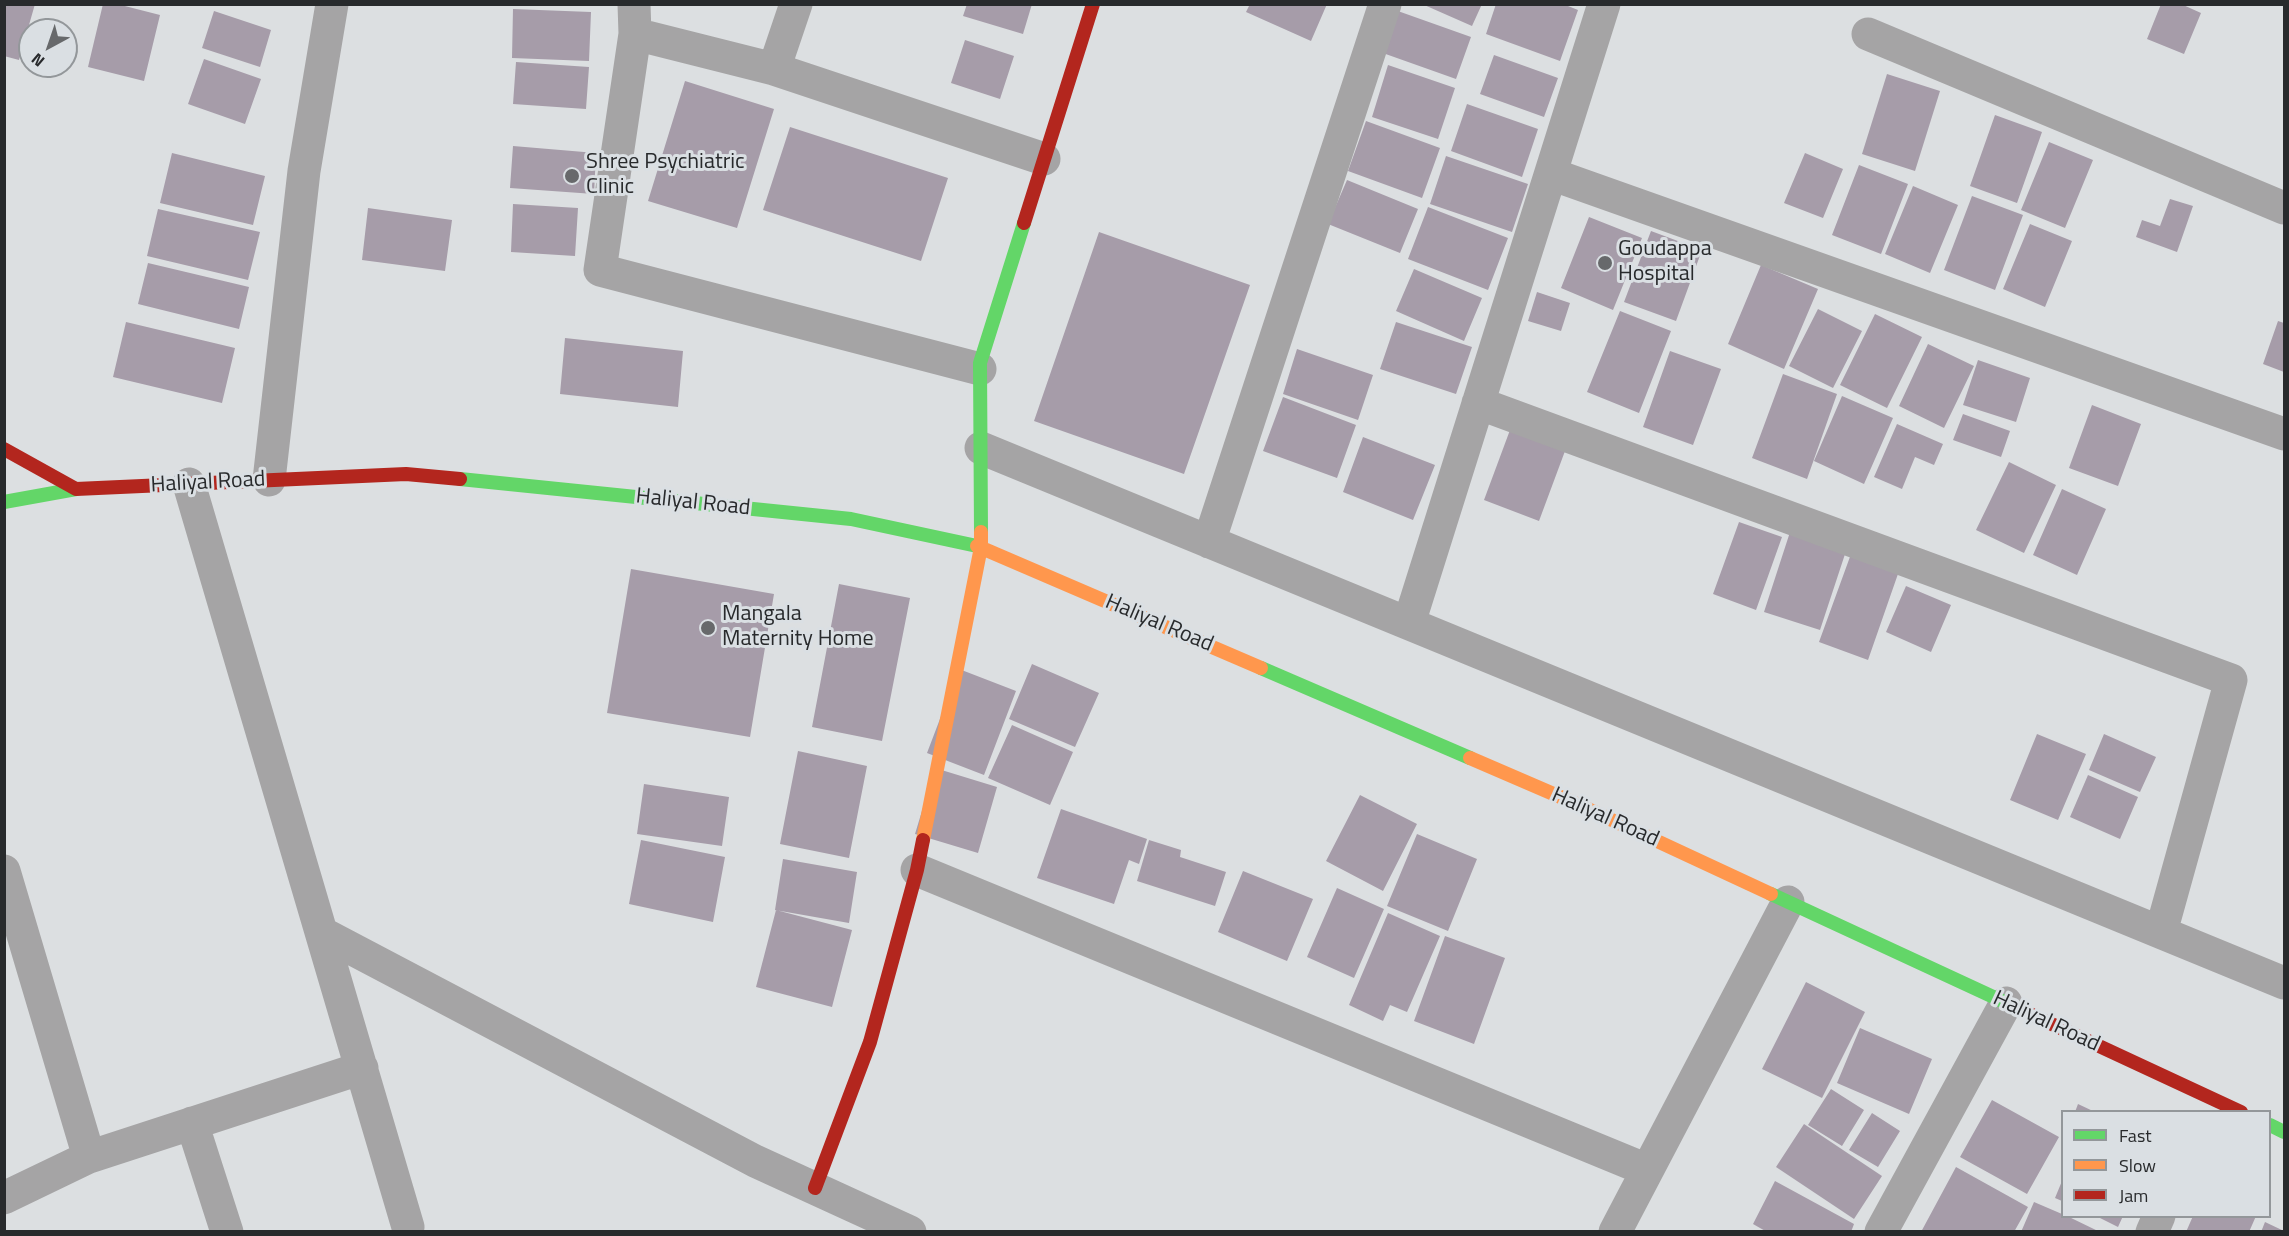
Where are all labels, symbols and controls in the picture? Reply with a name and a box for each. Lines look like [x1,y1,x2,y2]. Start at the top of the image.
north arrow [18,18,78,78]
text: N [26,47,50,73]
place label: Shree Psychiatric Clinic [586,150,745,202]
marker: Shree Psychiatric Clinic [563,167,581,185]
place label: Goudappa Hospital [1618,237,1712,288]
marker: Goudappa Hospital [1596,254,1614,272]
street label: Haliyal Road [150,467,266,499]
street label: Haliyal Road [635,484,751,522]
street label: Haliyal Road [1101,589,1217,659]
place label: Mangala Maternity Home [722,602,874,654]
marker: Mangala Maternity Home [699,619,717,637]
street label: Haliyal Road [1547,783,1663,853]
street label: Haliyal Road [1988,986,2104,1058]
legend [2061,1110,2271,1218]
text: Fast [2119,1122,2152,1149]
text: Slow [2119,1152,2156,1179]
text: Jam [2119,1182,2148,1209]

